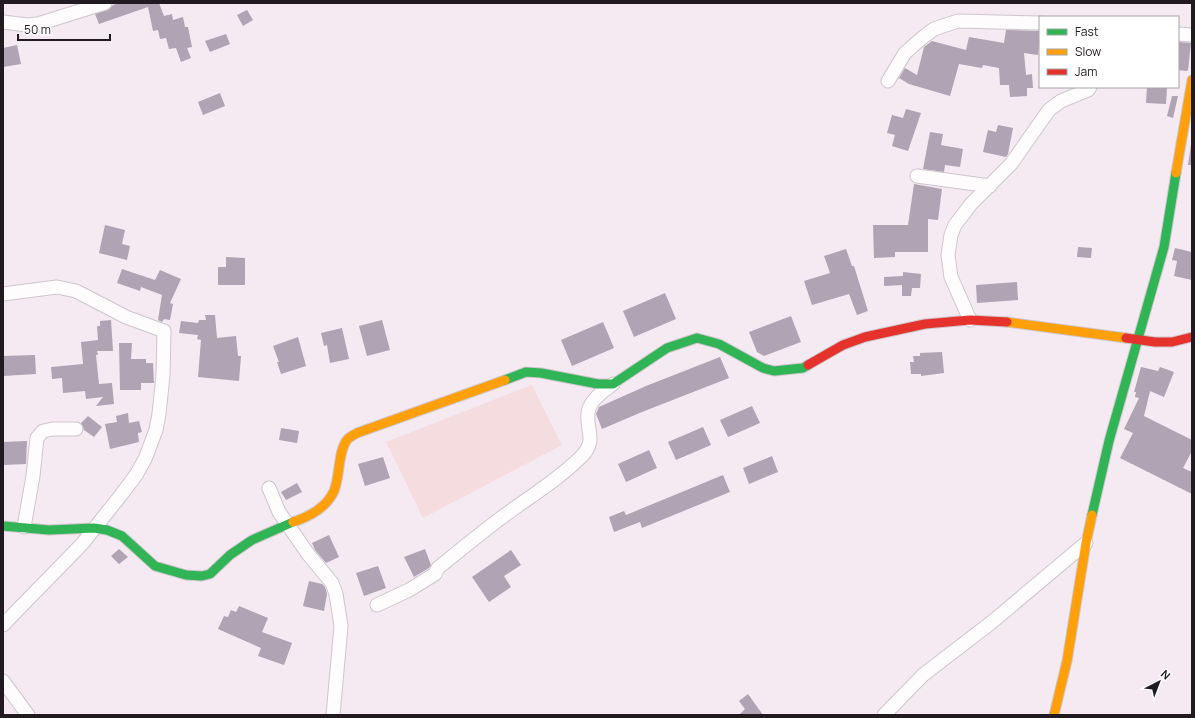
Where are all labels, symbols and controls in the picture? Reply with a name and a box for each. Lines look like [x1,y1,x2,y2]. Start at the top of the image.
scale bar [18,16,110,42]
legend [1039,16,1179,88]
text: 50 m [24,21,51,38]
text: Fast [1075,23,1099,40]
text: Slow [1075,43,1101,60]
text: Jam [1075,63,1097,80]
north arrow [1139,662,1179,702]
text: N [1158,666,1174,682]

